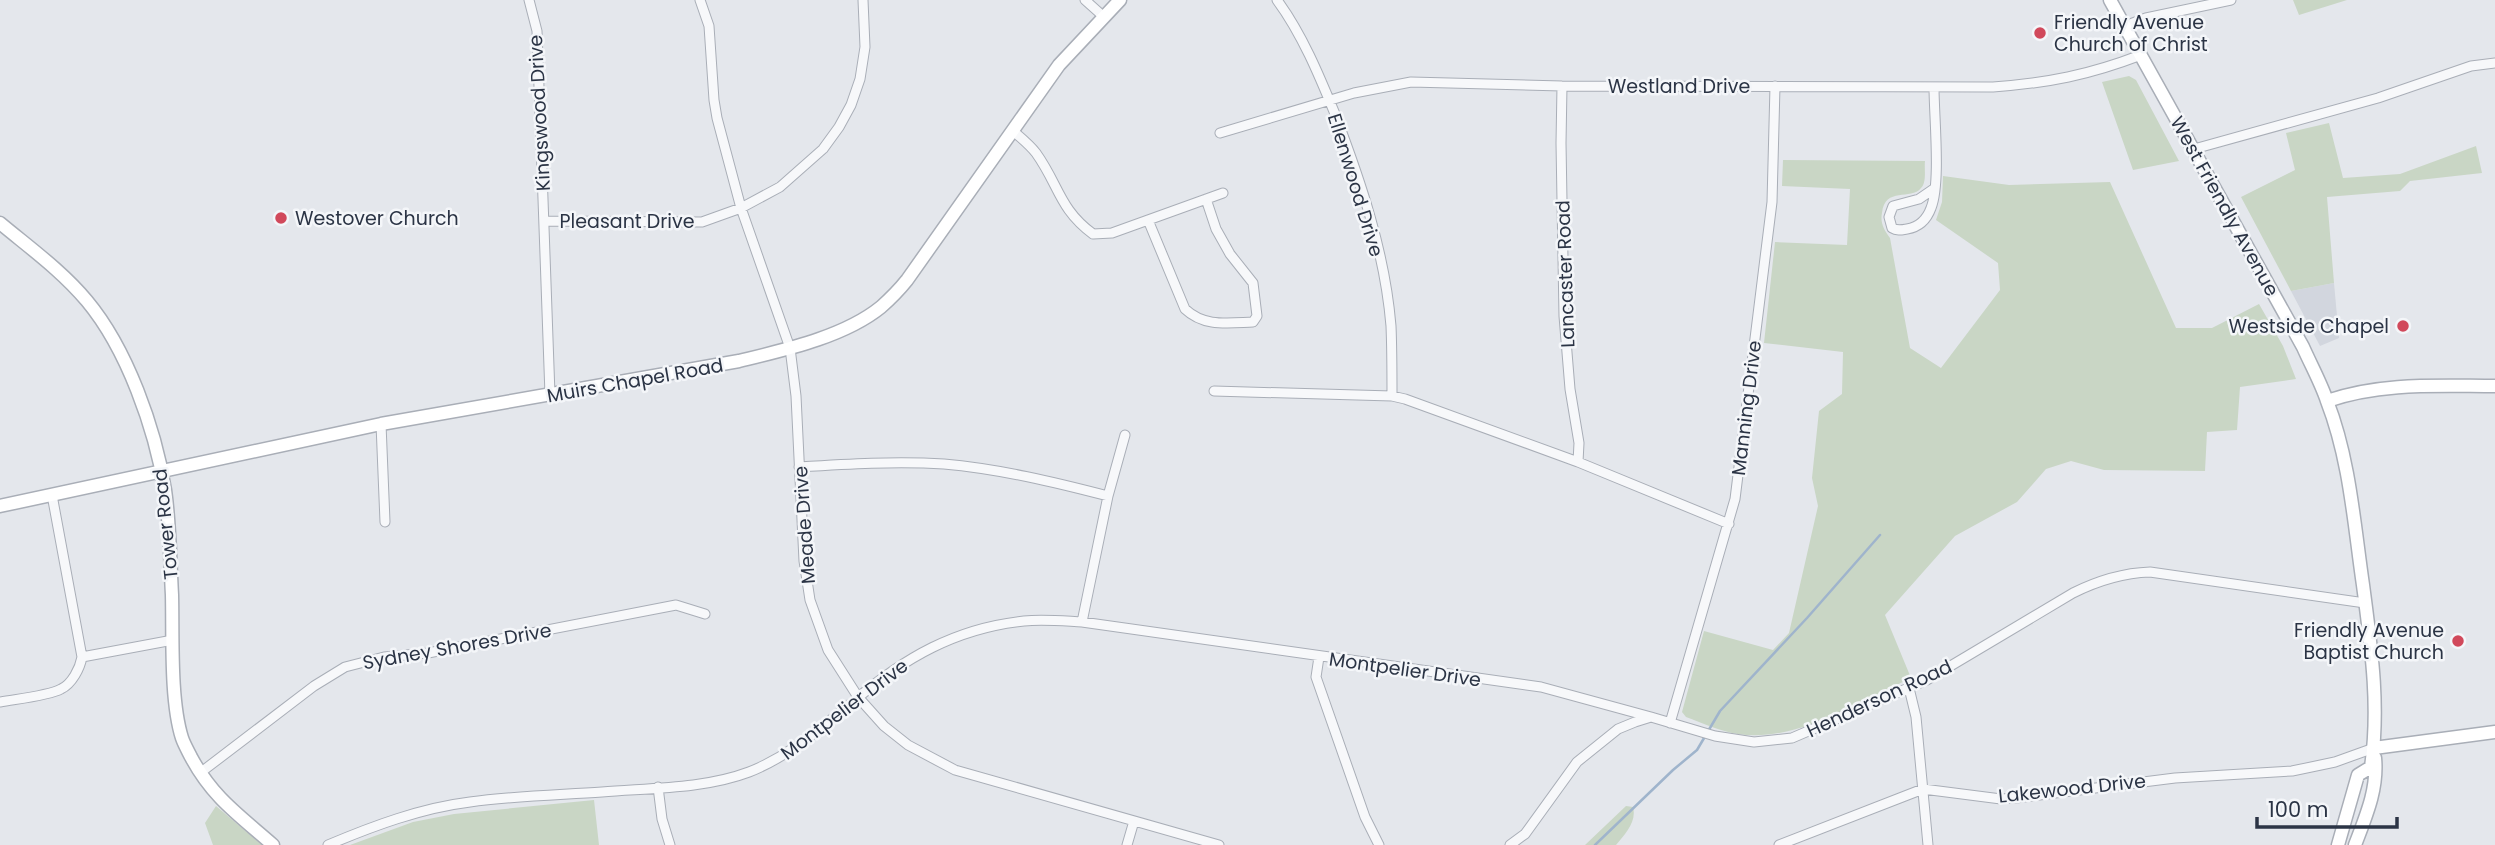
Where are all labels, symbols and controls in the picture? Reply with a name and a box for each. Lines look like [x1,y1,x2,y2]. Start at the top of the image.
place label: Friendly Avenue Church of Christ [2054,9,2208,58]
marker: Friendly Avenue Church of Christ [2032,25,2048,41]
street label: Kingswood Drive [522,34,557,192]
street label: Westland Drive [1608,73,1750,100]
street label: Ellenwood Drive [1321,110,1390,260]
street label: West Friendly Avenue [2164,111,2285,301]
street label: Lancaster Road [1549,200,1582,348]
place label: Westover Church [295,205,459,232]
street label: Pleasant Drive [560,208,694,235]
marker: Westover Church [273,210,289,226]
place label: Westside Chapel [2229,313,2389,340]
marker: Westside Chapel [2395,318,2411,334]
street label: Manning Drive [1725,339,1768,477]
street label: Muirs Chapel Road [545,352,725,409]
street label: Meade Drive [787,465,822,585]
street label: Tower Road [146,467,185,581]
street label: Sydney Shores Drive [361,617,554,676]
place label: Friendly Avenue Baptist Church [2294,617,2444,666]
marker: Friendly Avenue Baptist Church [2450,633,2466,649]
street label: Montpelier Drive [1327,645,1483,694]
street label: Montpelier Drive [775,653,914,766]
street label: Henderson Road [1802,653,1956,744]
street label: Lakewood Drive [1997,767,2147,810]
scale bar [2257,786,2397,830]
text: 100 m [2268,795,2328,824]

